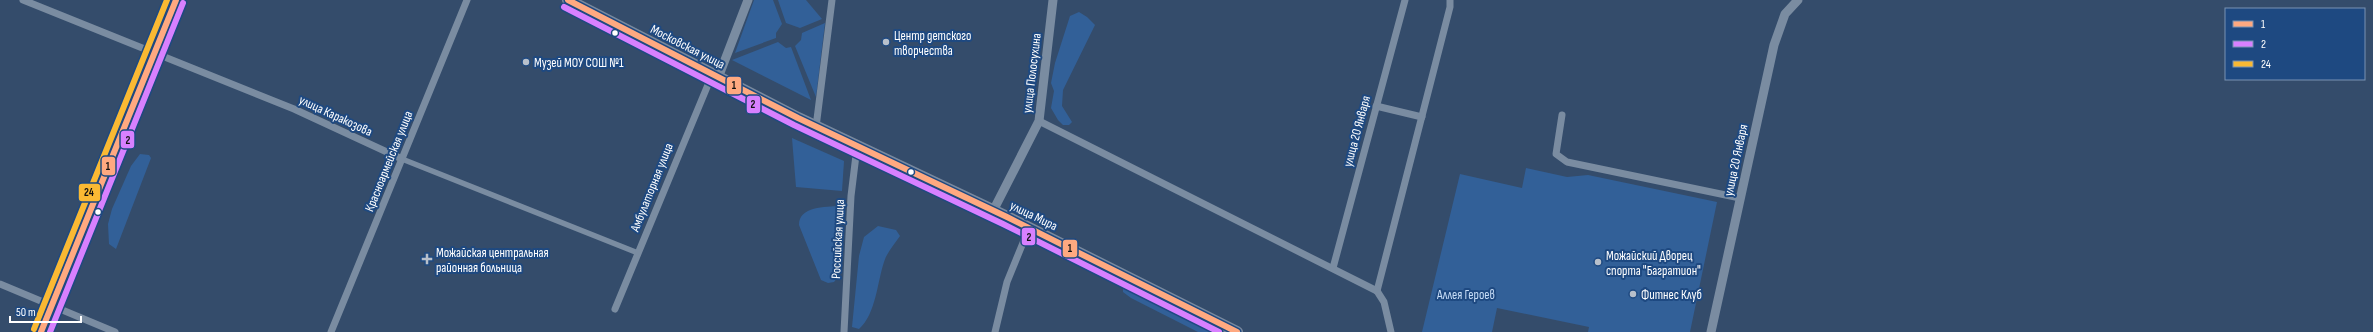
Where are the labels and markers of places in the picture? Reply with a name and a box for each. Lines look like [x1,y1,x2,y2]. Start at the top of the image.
unlabelled marker [610,28,620,38]
place label: Центр детского творчества [894,28,972,59]
marker: Центр детского творчества [881,37,891,47]
place label: Музей МОУ СОШ №1 [534,55,624,71]
marker: Музей МОУ СОШ №1 [521,57,531,67]
unlabelled marker [906,167,916,177]
unlabelled marker [93,207,103,217]
place label: Можайская центральная районная больница [436,245,549,276]
place label: Можайский Дворец спорта "Багратион" [1606,248,1701,279]
marker: Можайская центральная районная больница [421,253,433,265]
marker: Можайский Дворец спорта "Багратион" [1593,257,1603,267]
place label: Фитнес Клуб [1641,287,1702,303]
marker: Фитнес Клуб [1628,289,1638,299]

